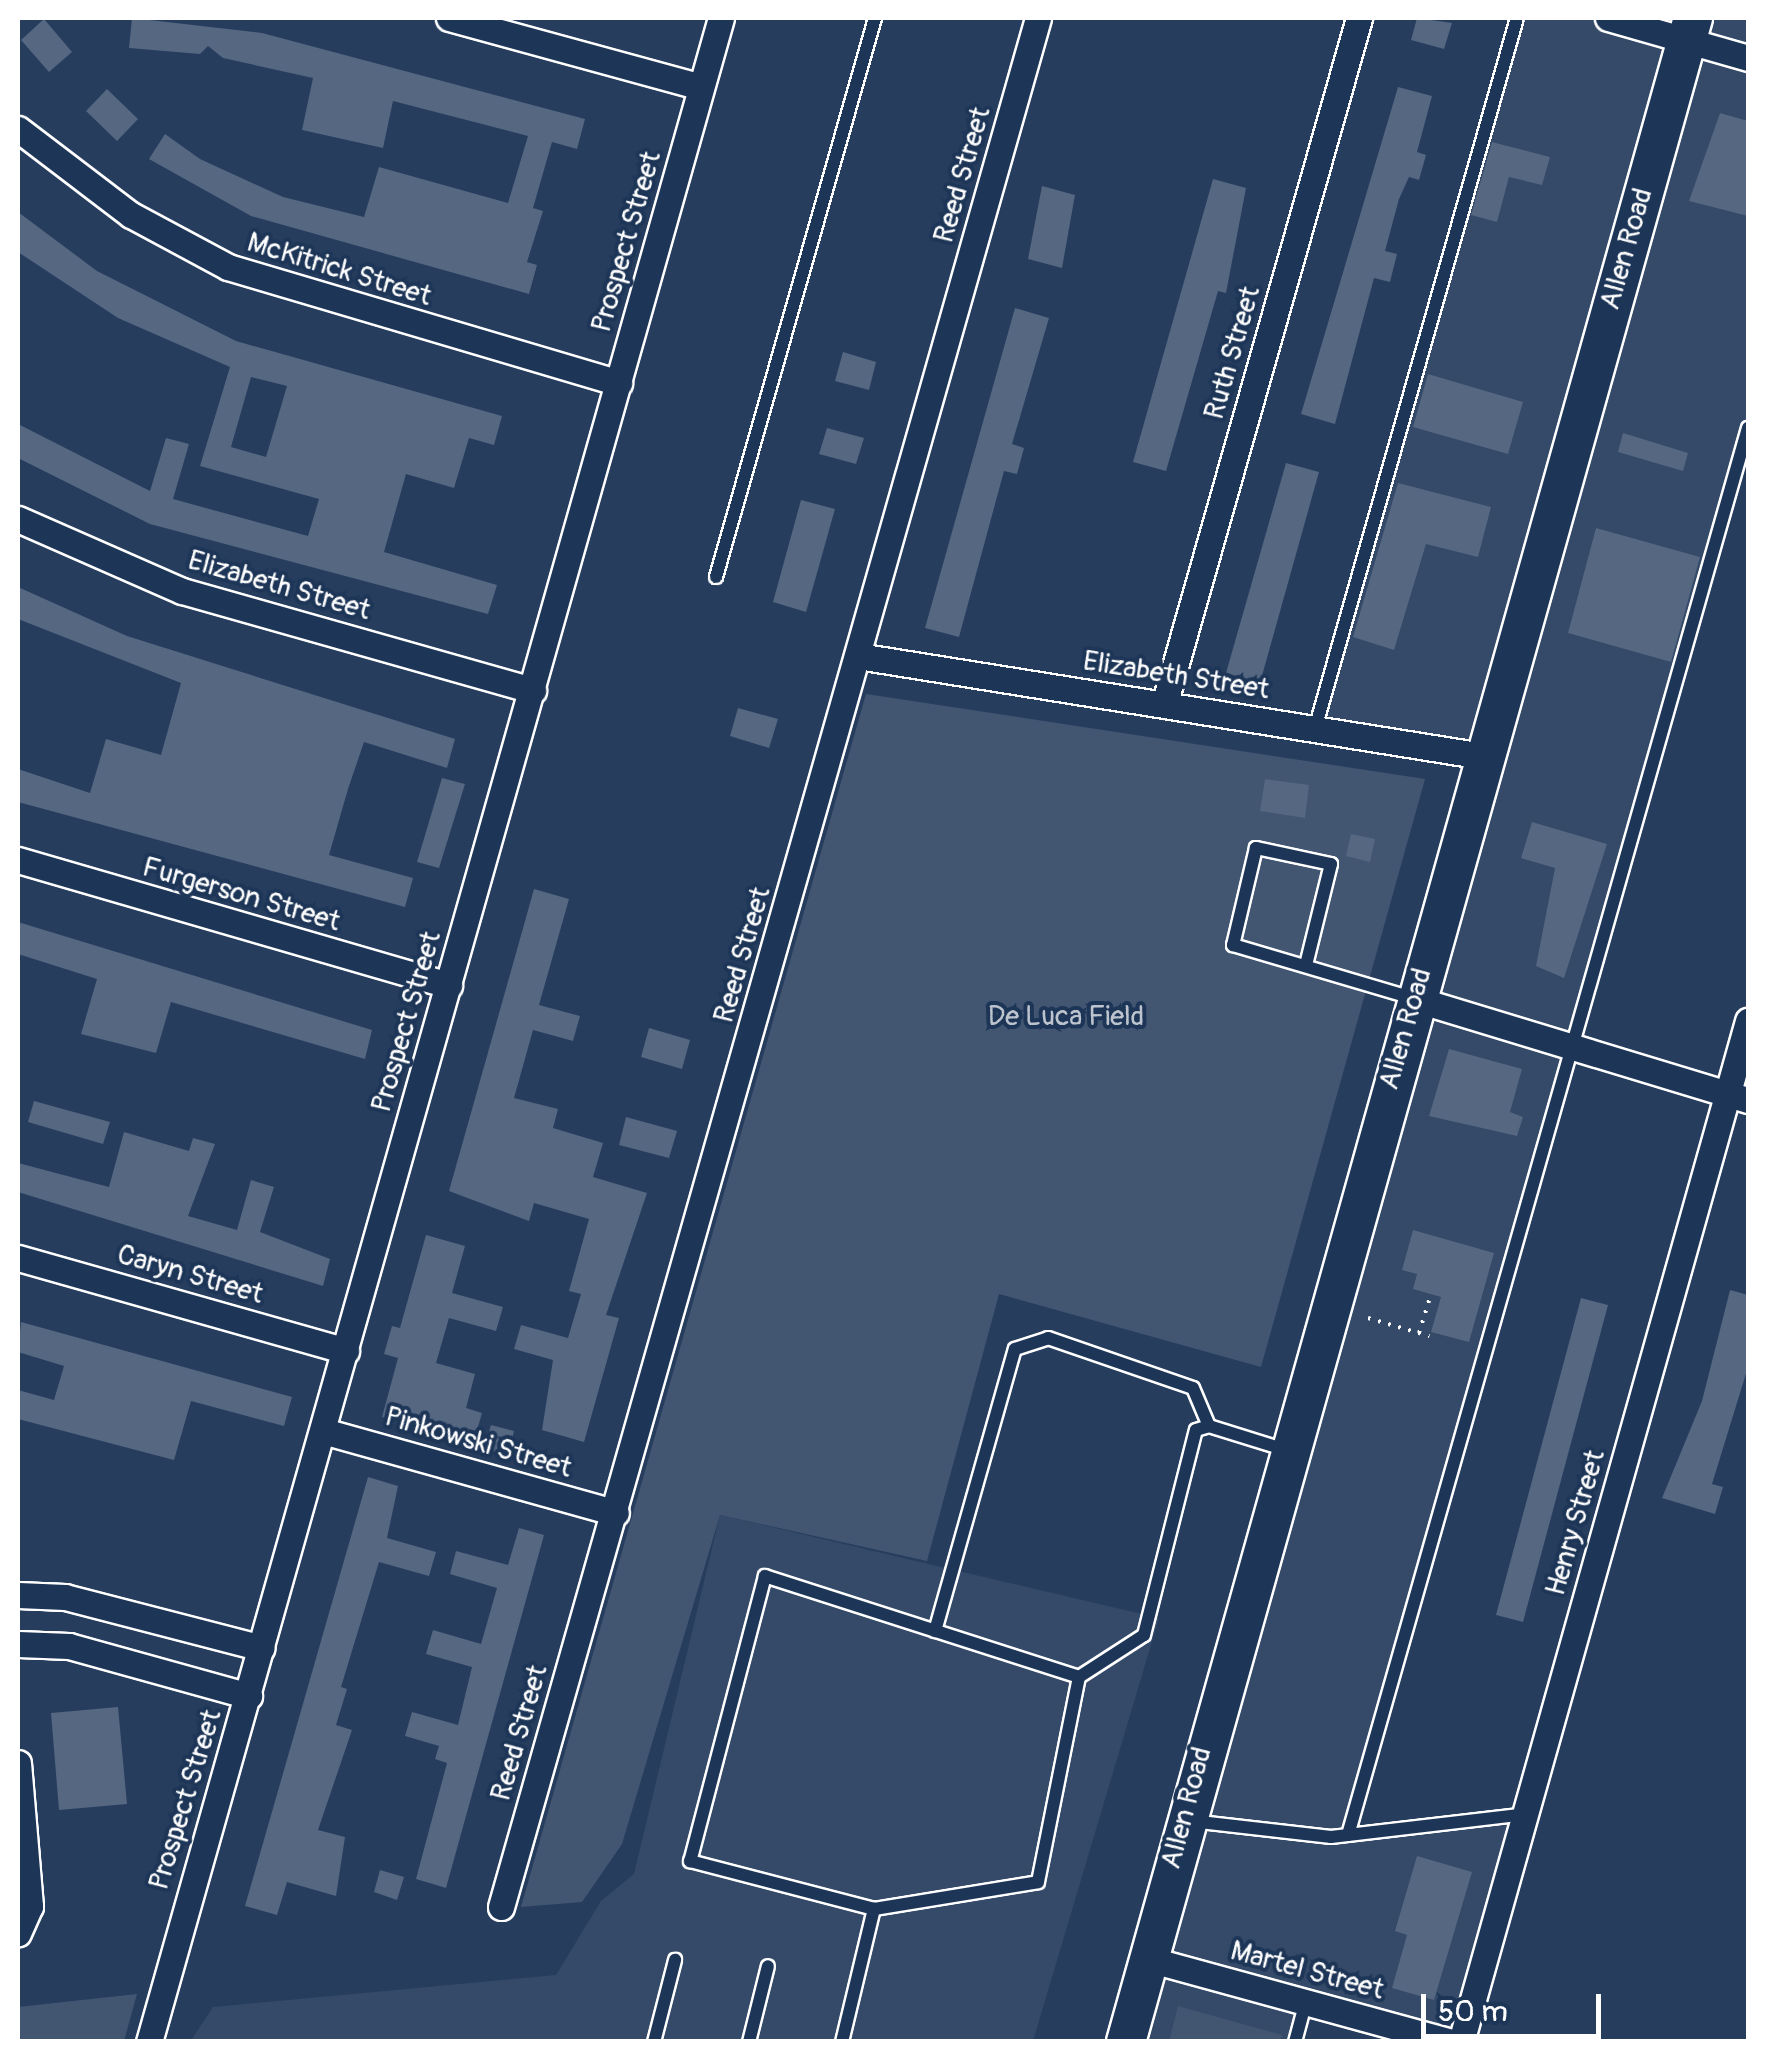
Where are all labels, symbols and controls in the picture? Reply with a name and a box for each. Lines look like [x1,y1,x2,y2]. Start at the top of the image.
street label: Reed Street [928,103,998,247]
street label: Prospect Street [585,148,669,336]
street label: Allen Road [1594,184,1660,314]
street label: McKitrick Street [243,226,435,314]
street label: Ruth Street [1198,283,1268,423]
street label: Elizabeth Street [184,544,374,628]
street label: Elizabeth Street [1081,645,1271,707]
street label: Furgerson Street [138,851,344,939]
street label: Reed Street [708,883,778,1027]
street label: Prospect Street [365,928,449,1116]
street label: Allen Road [1373,964,1439,1094]
park label: De Luca Field [988,1000,1144,1034]
street label: Caryn Street [113,1238,267,1312]
street label: Pinkowski Street [381,1400,575,1486]
street label: Henry Street [1539,1446,1613,1600]
street label: Reed Street [485,1661,555,1805]
street label: Prospect Street [143,1706,229,1894]
street label: Allen Road [1155,1743,1219,1873]
street label: Martel Street [1227,1934,1387,2008]
scale bar [1426,1974,1606,2036]
text: 50 m [1438,1993,1508,2030]

